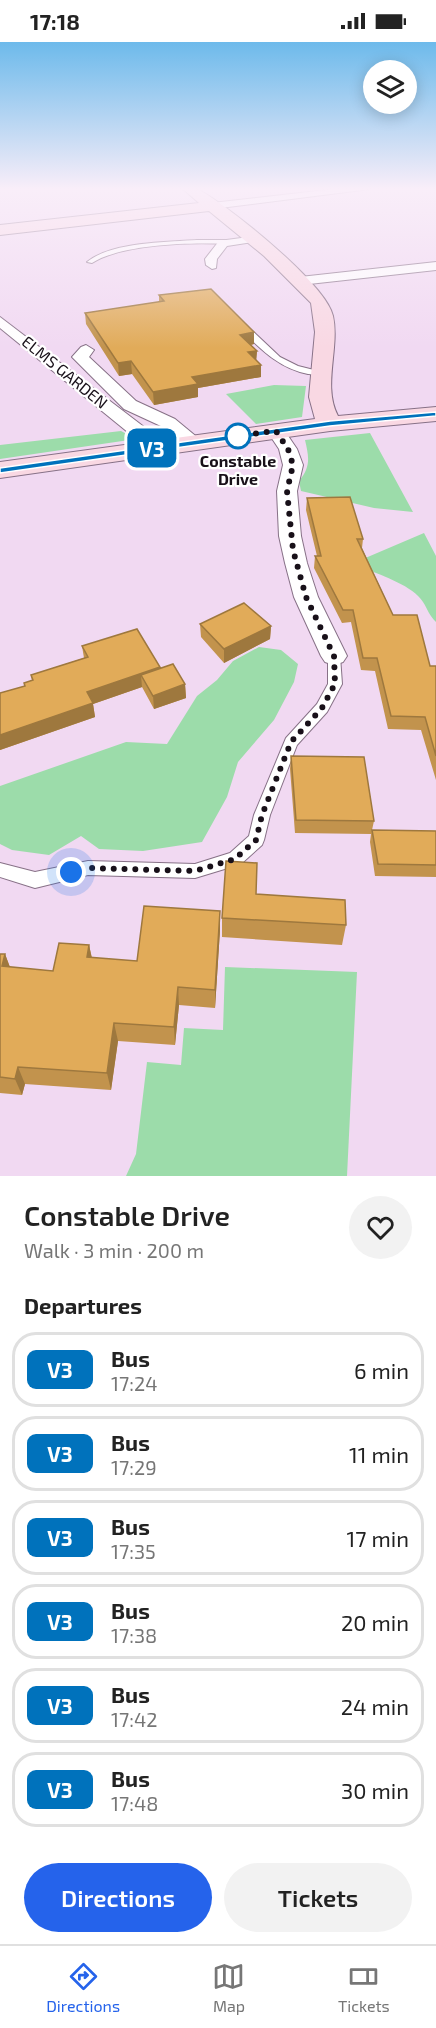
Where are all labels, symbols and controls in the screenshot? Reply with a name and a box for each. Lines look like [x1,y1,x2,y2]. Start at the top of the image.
text: 17:18 [30,8,80,34]
map controls [363,60,417,114]
button: layers [363,60,417,114]
street label: ELMS GARDEN [19,331,112,412]
marker: Constable Drive [225,423,251,449]
line badge: V3 [125,428,179,468]
text: V3 [139,436,165,461]
place label: Constable Drive [200,451,276,488]
your location [56,857,86,887]
button: heart [349,1196,412,1259]
text: Constable Drive [24,1198,230,1232]
text: Walk · 3 min · 200 m [24,1238,204,1262]
text: Departures [24,1292,142,1318]
text: Bus [111,1345,150,1371]
text: V3 [47,1357,73,1382]
text: 6 min [354,1357,409,1383]
text: 17:24 [111,1371,157,1395]
text: Bus [111,1429,150,1455]
text: V3 [47,1441,73,1466]
text: 11 min [349,1441,409,1467]
text: 17:29 [111,1455,157,1479]
text: Bus [111,1513,150,1539]
text: V3 [47,1525,73,1550]
text: 17 min [347,1525,409,1551]
text: 17:35 [111,1539,156,1563]
text: Bus [111,1597,150,1623]
text: V3 [47,1609,73,1634]
text: 20 min [341,1609,409,1635]
text: 17:38 [111,1623,157,1647]
text: Bus [111,1681,150,1707]
text: V3 [47,1693,73,1718]
text: 24 min [341,1693,409,1719]
text: 17:42 [111,1707,157,1731]
text: Bus [111,1765,150,1791]
text: V3 [47,1777,73,1802]
text: 30 min [341,1777,409,1803]
text: 17:48 [111,1791,158,1815]
button: Directions [24,1863,212,1932]
button: Tickets [224,1863,412,1932]
tab: Directions [46,1960,120,2015]
tab: Map [212,1960,245,2015]
tab: Tickets [338,1960,390,2015]

